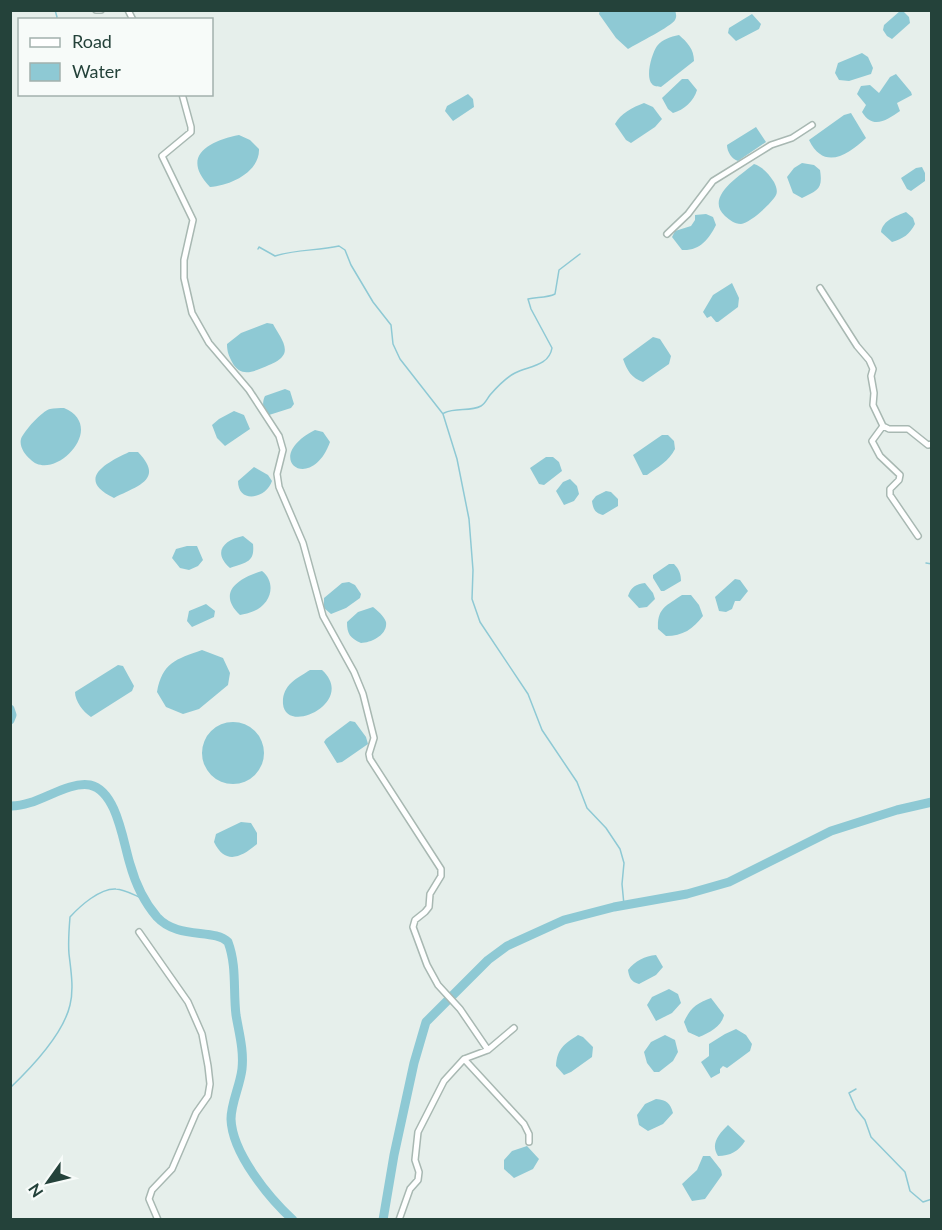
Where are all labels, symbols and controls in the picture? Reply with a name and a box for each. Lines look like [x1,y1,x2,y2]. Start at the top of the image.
legend [18,18,213,96]
text: Road [72,30,112,52]
text: Water [72,60,121,82]
north arrow [18,1152,78,1212]
text: N [24,1180,46,1201]

